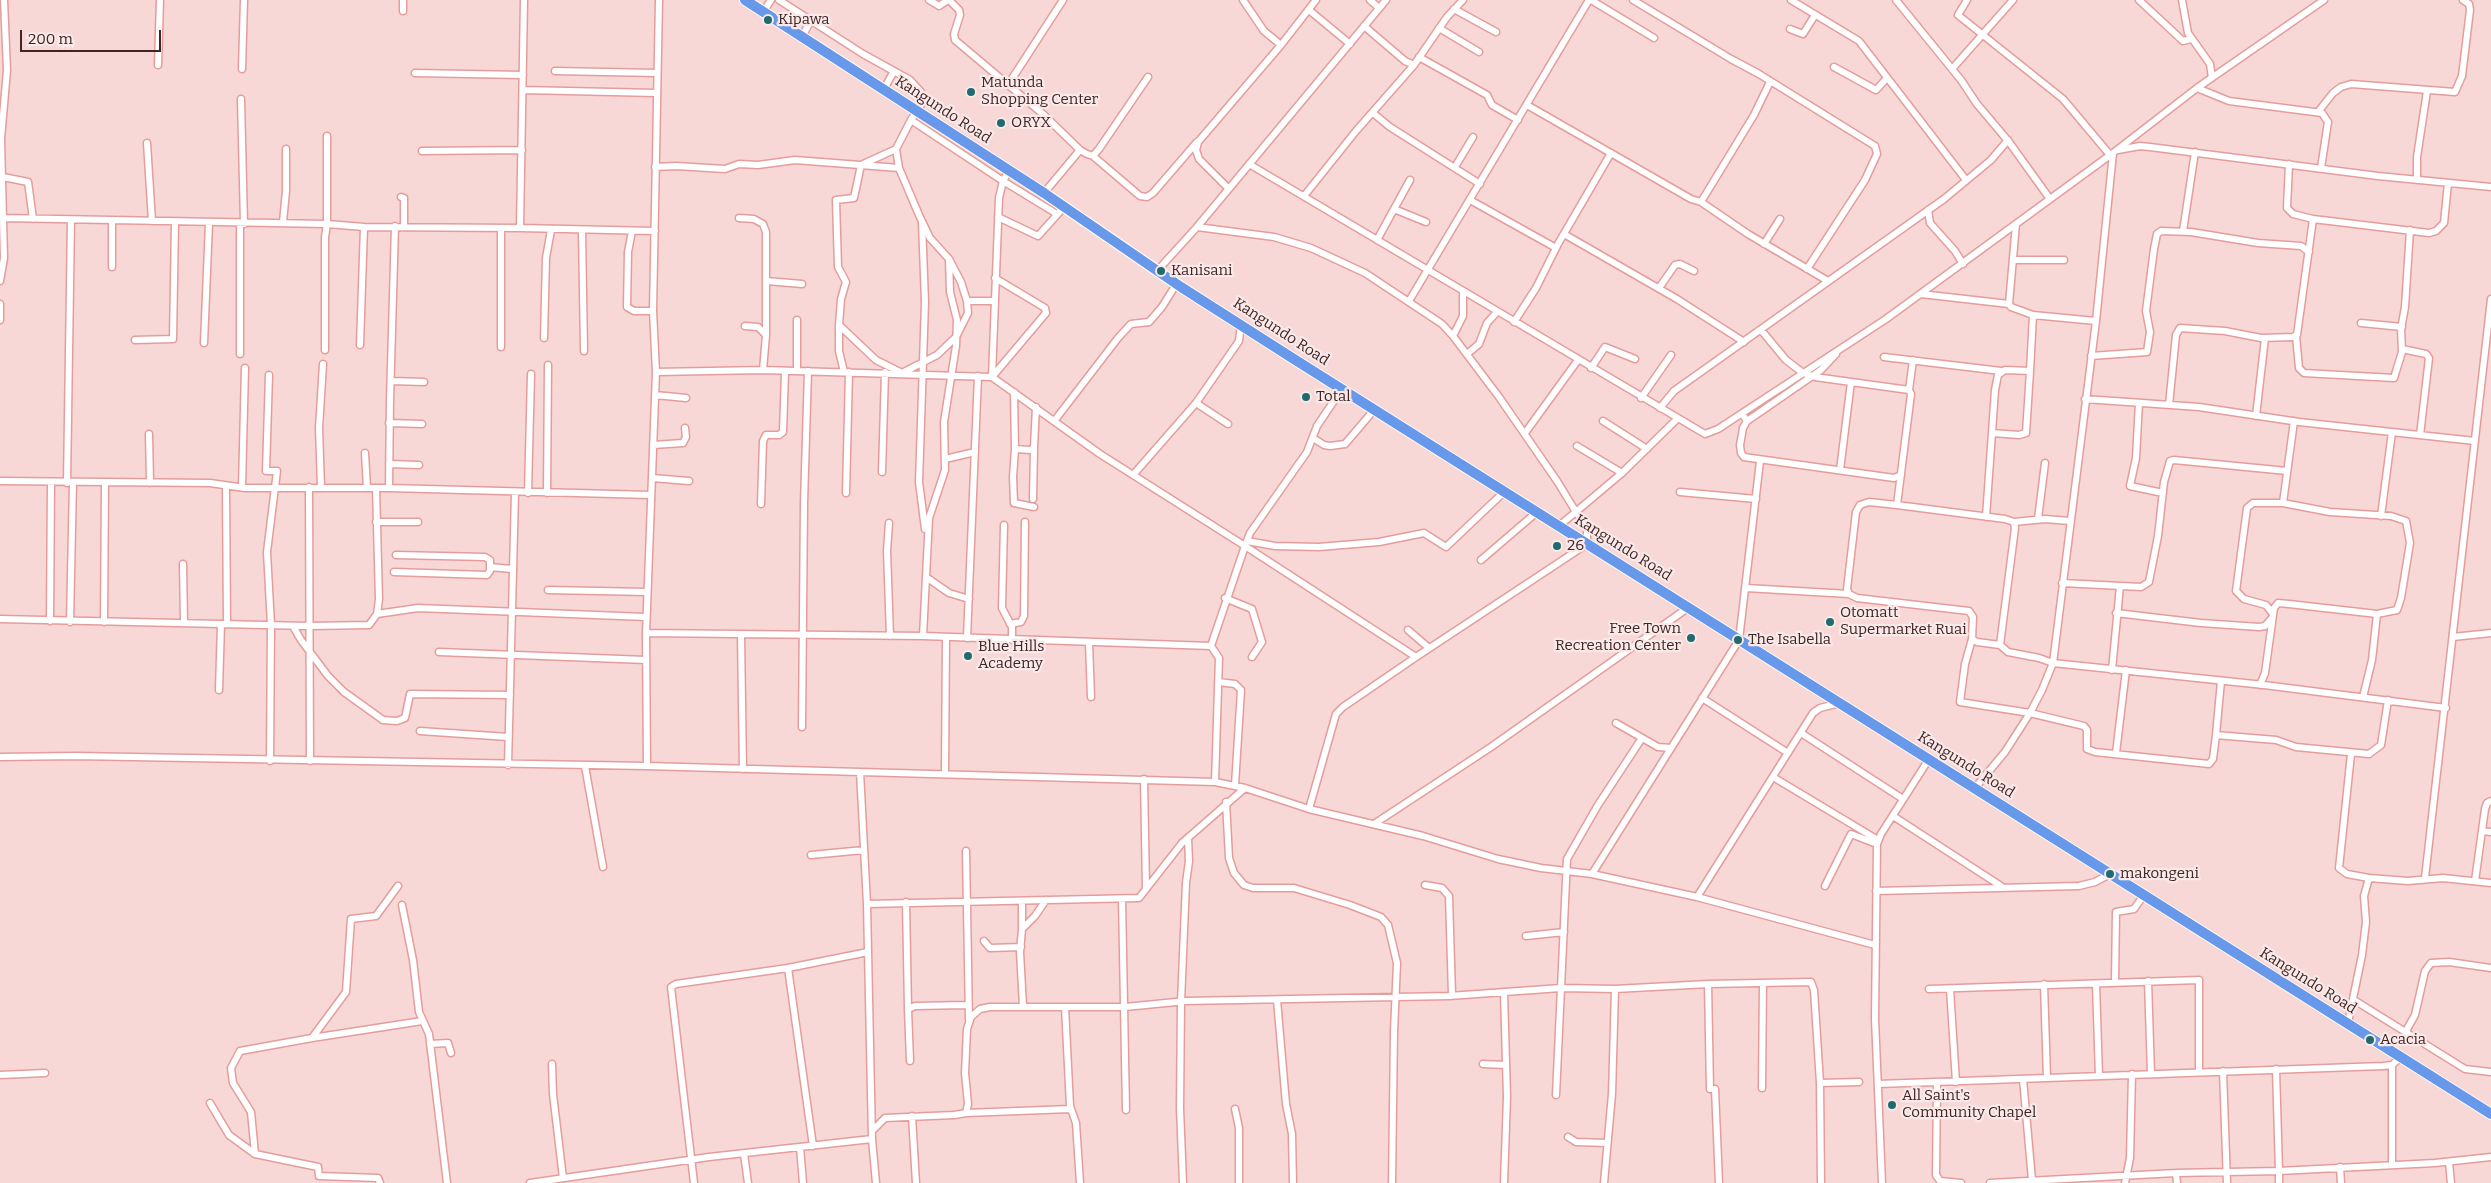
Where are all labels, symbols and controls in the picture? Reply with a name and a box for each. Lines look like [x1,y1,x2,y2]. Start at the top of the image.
place label: Kipawa [778,11,830,29]
marker: Kipawa [762,14,774,26]
scale bar [22,20,164,52]
text: 200 m [28,30,73,48]
street label: Kangundo Road [892,72,994,148]
place label: Matunda Shopping Center [981,74,1098,109]
marker: Matunda Shopping Center [965,86,977,98]
place label: ORYX [1011,114,1051,132]
marker: ORYX [995,117,1007,129]
place label: Kanisani [1171,262,1232,280]
marker: Kanisani [1155,265,1167,277]
street label: Kangundo Road [1230,294,1332,370]
place label: Total [1316,388,1350,406]
marker: Total [1300,391,1312,403]
street label: Kangundo Road [1571,511,1675,585]
place label: 26 [1567,537,1584,555]
marker: 26 [1551,540,1563,552]
place label: Otomatt Supermarket Ruai [1840,604,1967,639]
marker: Otomatt Supermarket Ruai [1824,616,1836,628]
place label: Free Town Recreation Center [1555,620,1681,655]
place label: The Isabella [1748,631,1831,649]
marker: Free Town Recreation Center [1685,632,1697,644]
marker: The Isabella [1732,634,1744,646]
place label: Blue Hills Academy [978,638,1045,673]
marker: Blue Hills Academy [962,650,974,662]
street label: Kangundo Road [1914,728,2018,802]
place label: makongeni [2120,865,2199,883]
marker: makongeni [2104,868,2116,880]
street label: Kangundo Road [2256,944,2360,1018]
place label: Acacia [2380,1031,2426,1049]
marker: Acacia [2364,1034,2376,1046]
place label: All Saint's Community Chapel [1902,1087,2036,1122]
marker: All Saint's Community Chapel [1886,1099,1898,1111]

